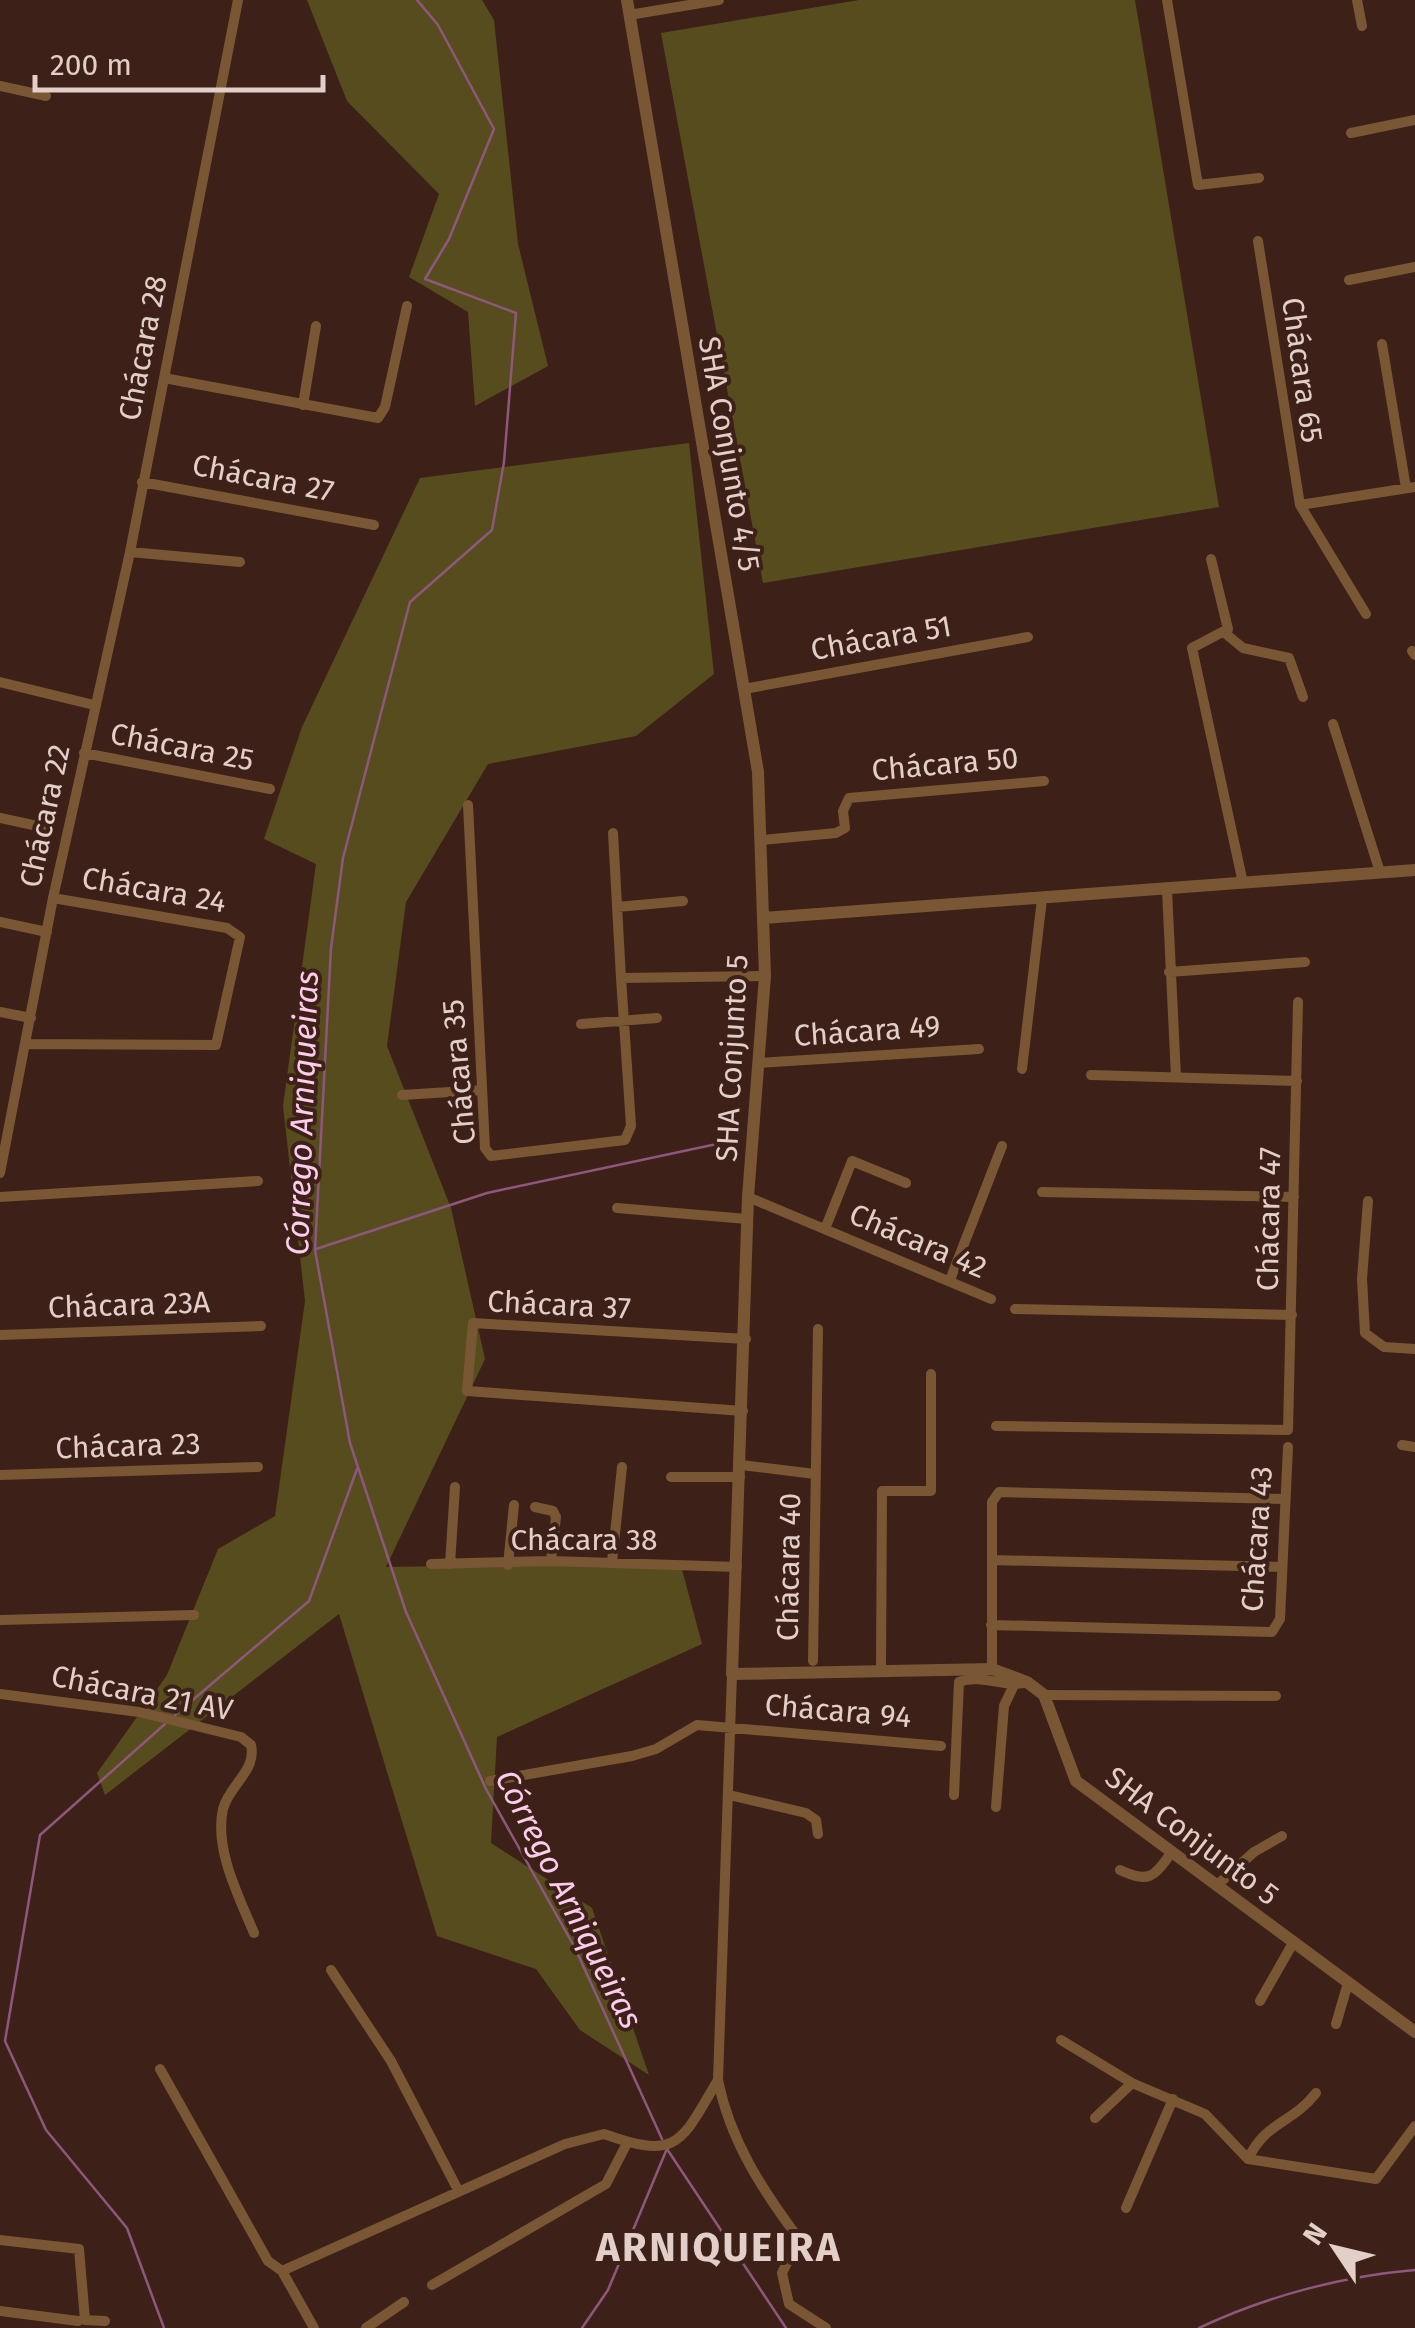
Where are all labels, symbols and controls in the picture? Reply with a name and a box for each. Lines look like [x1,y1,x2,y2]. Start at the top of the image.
scale bar [35,30,322,92]
text: 200 m [50,47,132,83]
street label: Chácara 28 [111,272,175,424]
street label: Chácara 65 [1274,295,1330,445]
street label: SHA Conjunto 4/5 [691,334,767,574]
street label: Chácara 27 [189,447,337,509]
street label: Chácara 51 [808,608,954,668]
street label: Chácara 25 [107,715,257,779]
street label: Chácara 50 [870,740,1020,788]
street label: Chácara 22 [12,741,78,891]
street label: Chácara 24 [79,860,229,920]
street label: SHA Conjunto 5 [709,953,755,1163]
water label: Córrego Arniqueiras [278,970,326,1256]
street label: Chácara 35 [435,998,483,1146]
street label: Chácara 49 [793,1008,941,1054]
street label: Chácara 47 [1250,1147,1288,1291]
street label: Chácara 42 [844,1196,992,1286]
street label: Chácara 37 [486,1283,632,1327]
street label: Chácara 23A [47,1284,212,1326]
street label: Chácara 23 [55,1425,201,1467]
street label: Chácara 43 [1234,1465,1280,1613]
street label: Chácara 40 [770,1493,808,1641]
street label: Chácara 38 [510,1522,658,1558]
street label: Chácara 21 AV [48,1658,236,1728]
street label: Chácara 94 [763,1687,913,1735]
street label: SHA Conjunto 5 [1098,1759,1286,1913]
water label: Córrego Arniqueiras [487,1763,651,2035]
north arrow [1285,2198,1385,2298]
text: N [1296,2217,1334,2251]
district label: ARNIQUEIRA [595,2224,842,2272]

